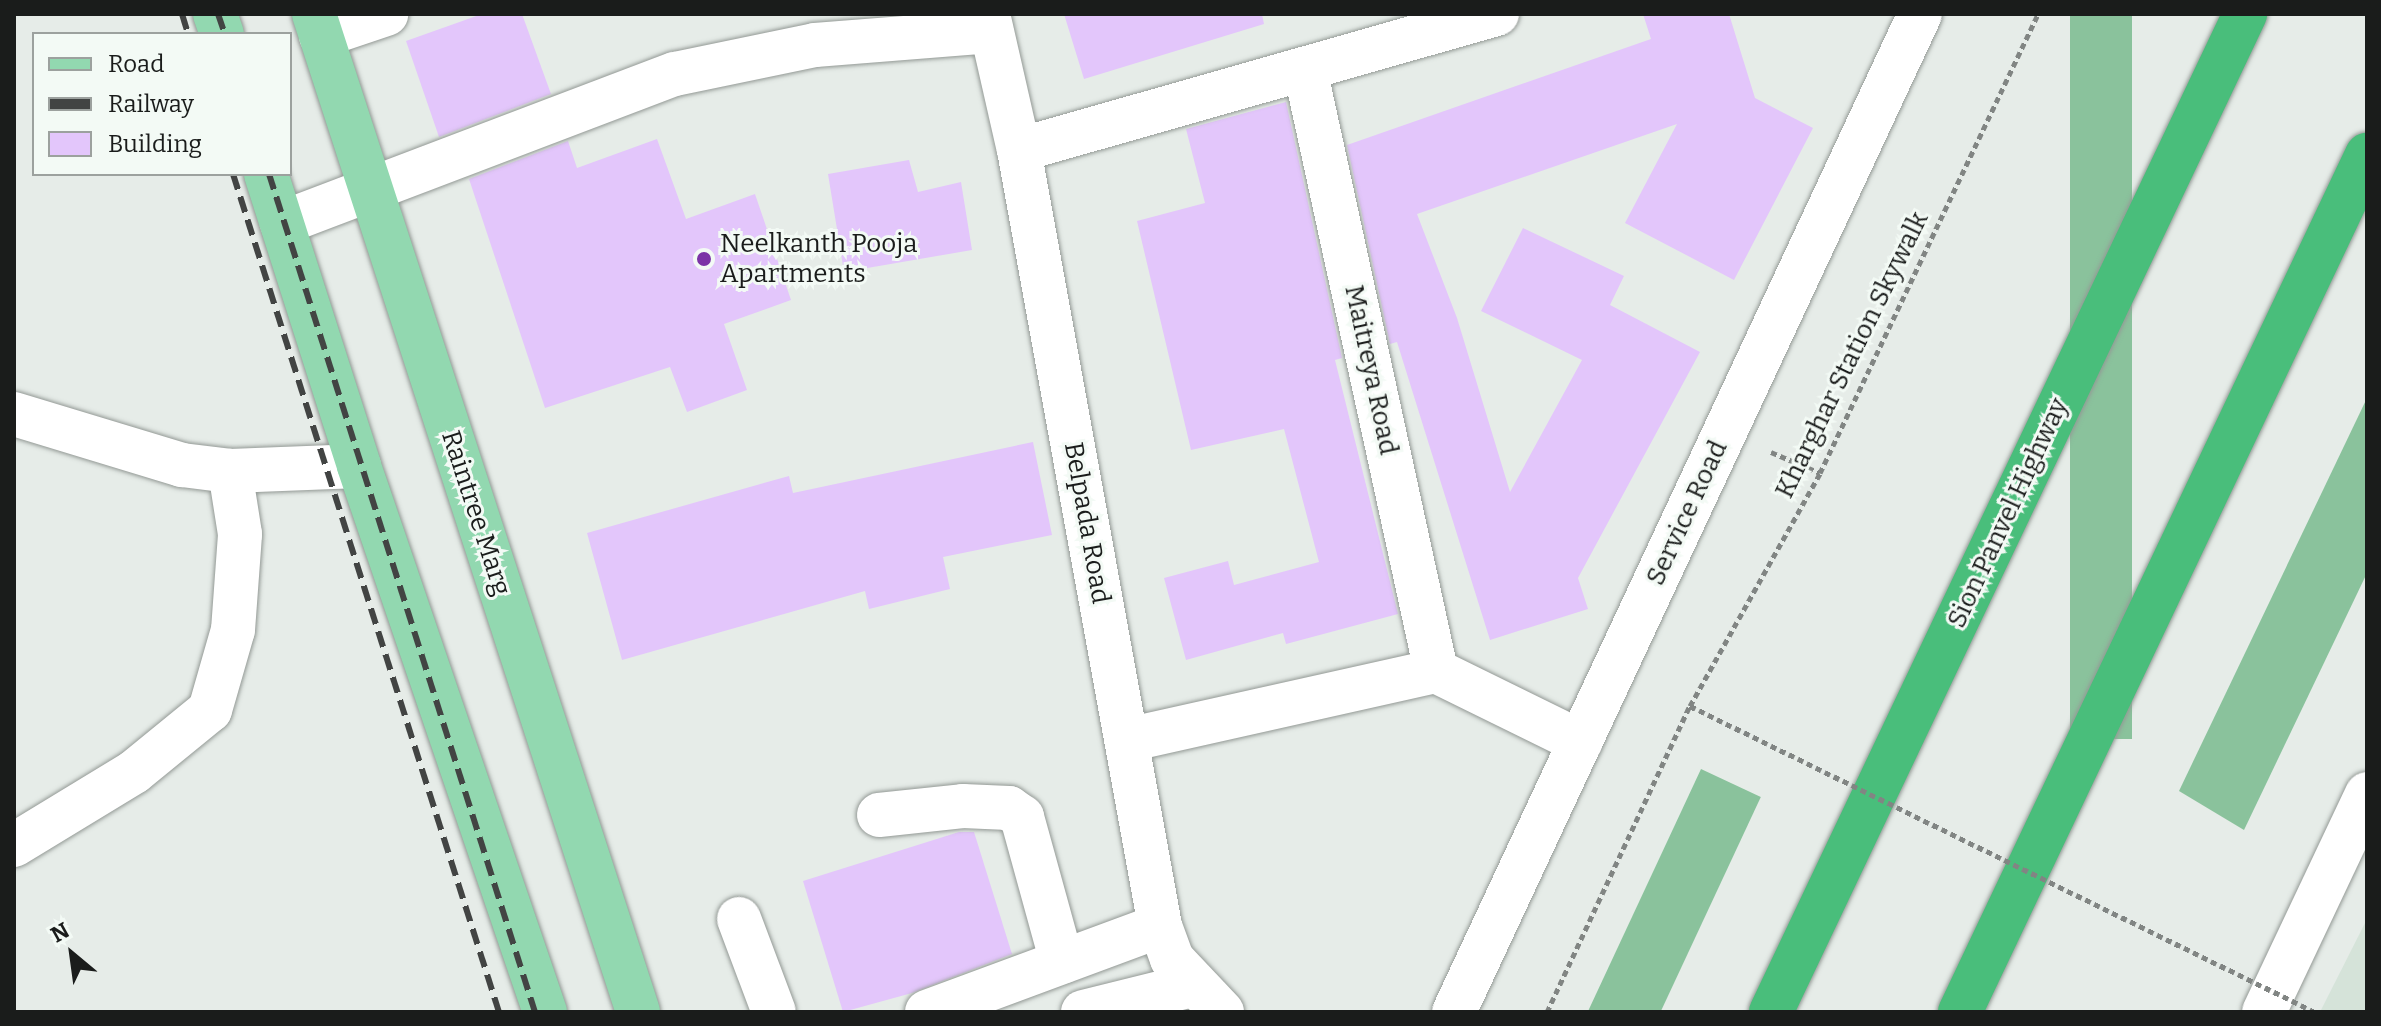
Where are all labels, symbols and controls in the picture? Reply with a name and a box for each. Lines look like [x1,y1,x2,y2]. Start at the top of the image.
legend [32,32,292,176]
text: Road [108,50,164,78]
text: Railway [108,90,194,118]
text: Building [108,130,202,158]
street label: Kharghar Station Skywalk [1769,207,1935,503]
place label: Neelkanth Pooja Apartments [720,228,917,290]
marker: Neelkanth Pooja Apartments [695,250,713,268]
street label: Maitreya Road [1338,282,1404,458]
street label: Sion Panvel Highway [1941,393,2075,633]
street label: Raintree Marg [435,427,517,599]
street label: Service Road [1640,436,1734,590]
street label: Belpada Road [1057,440,1117,606]
north arrow [32,914,112,994]
text: N [46,917,74,949]

